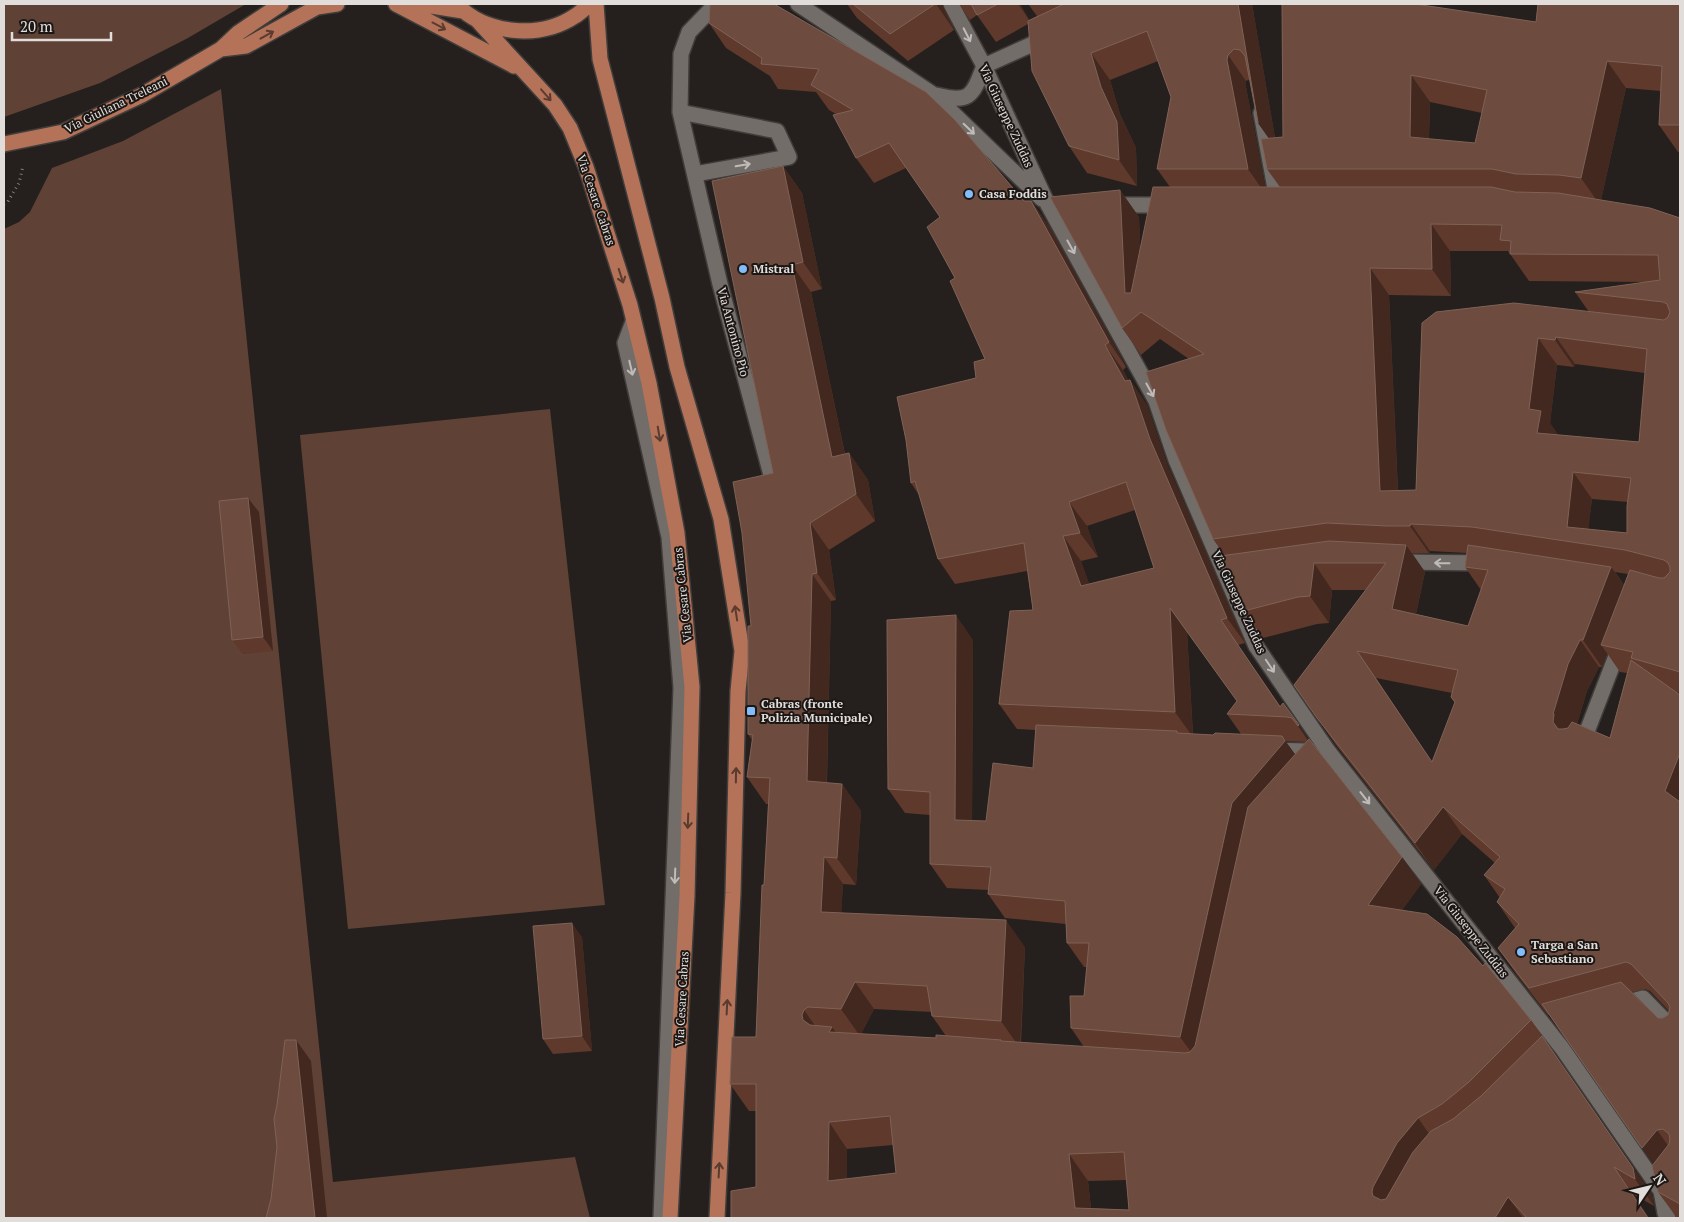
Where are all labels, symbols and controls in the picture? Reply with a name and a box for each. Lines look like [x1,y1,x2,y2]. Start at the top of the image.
scale bar [12,10,111,42]
text: 20 m [20,16,53,36]
one-way arrow [431,22,446,31]
one-way arrow [963,27,972,42]
one-way arrow [259,30,274,40]
street label: Via Giuseppe Zuddas [976,62,1037,170]
street label: Via Giuliana Treleani [62,73,170,136]
one-way arrow [540,88,552,101]
one-way arrow [963,123,976,135]
street label: Via Cesare Cabras [574,152,619,247]
one-way arrow [735,160,751,170]
place label: Casa Foddis [979,186,1047,201]
marker: Casa Foddis [963,188,975,200]
one-way arrow [1066,240,1076,255]
place label: Mistral [753,261,794,276]
marker: Mistral [737,263,749,275]
one-way arrow [617,267,626,283]
street label: Via Antonino Pio [714,286,753,378]
one-way arrow [627,360,636,376]
one-way arrow [1145,382,1155,396]
one-way arrow [654,425,664,441]
street label: Via Cesare Cabras [670,547,695,643]
street label: Via Giuseppe Zuddas [1209,548,1270,656]
one-way arrow [1434,558,1450,568]
one-way arrow [730,605,740,621]
one-way arrow [1265,659,1275,673]
place label: Cabras (fronte Polizia Municipale) [761,696,873,725]
marker: Cabras (fronte Polizia Municipale) [745,705,757,717]
one-way arrow [732,767,741,783]
one-way arrow [1360,791,1370,805]
one-way arrow [684,813,693,829]
one-way arrow [670,868,680,884]
street label: Via Giuseppe Zuddas [1431,883,1512,980]
place label: Targa a San Sebastiano [1531,937,1598,966]
marker: Targa a San Sebastiano [1515,946,1527,958]
street label: Via Cesare Cabras [672,951,691,1047]
one-way arrow [723,1000,732,1016]
one-way arrow [715,1162,724,1178]
north arrow [1624,1162,1674,1212]
text: N [1649,1169,1671,1189]

